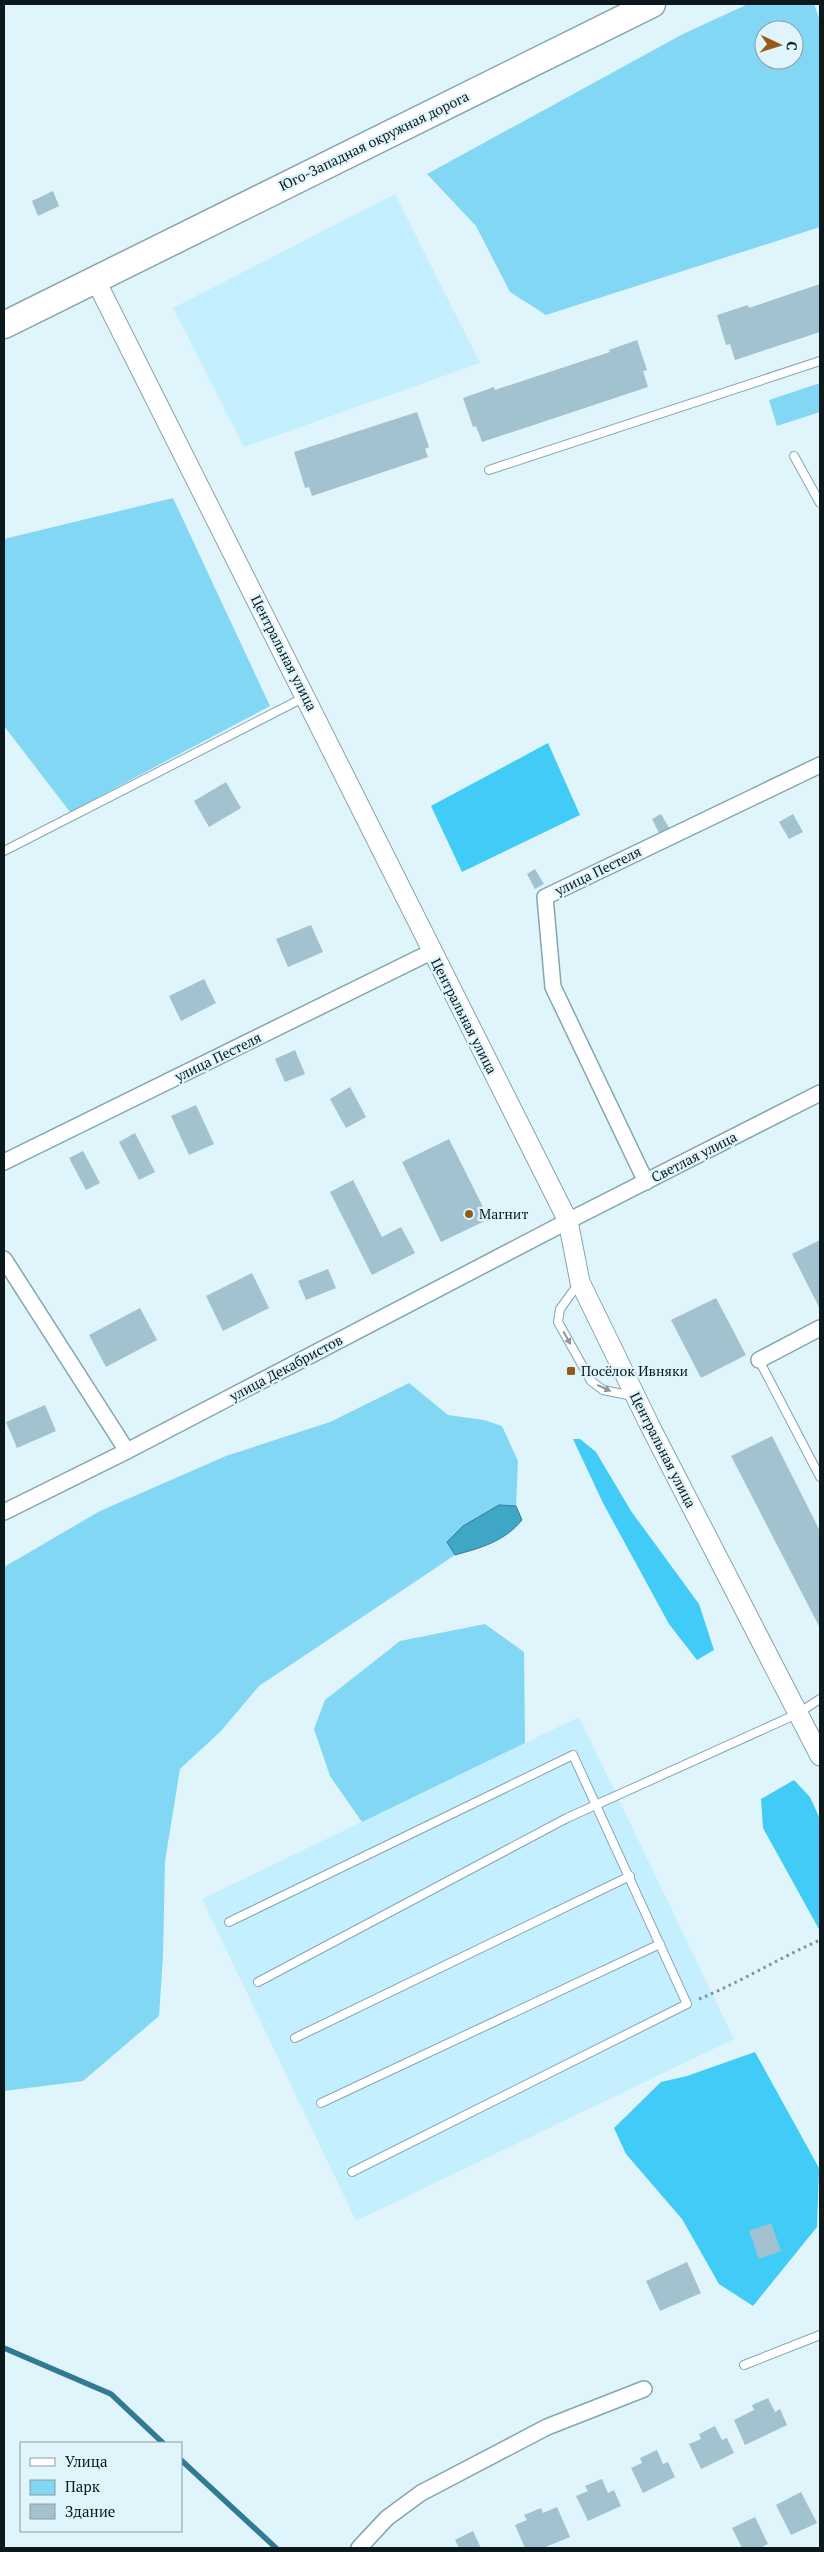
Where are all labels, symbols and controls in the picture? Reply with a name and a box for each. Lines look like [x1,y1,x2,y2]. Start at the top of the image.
north arrow [754,20,804,70]
text: С [783,41,802,51]
street label: Юго-Западная окружная дорога [276,86,472,195]
street label: Центральная улица [247,592,322,714]
street label: улица Пестеля [550,841,644,900]
street label: Центральная улица [427,955,502,1077]
street label: улица Пестеля [170,1027,264,1086]
street label: Светлая улица [648,1127,740,1186]
place label: Магнит [479,1204,528,1223]
marker: Магнит [463,1208,475,1220]
street label: улица Декабристов [225,1330,346,1406]
one-way arrow [563,1331,571,1345]
place label: Посёлок Ивняки [581,1361,688,1380]
marker: Посёлок Ивняки [565,1365,577,1377]
one-way arrow [596,1384,611,1393]
street label: Центральная улица [626,1389,701,1511]
legend [20,2442,182,2532]
text: Улица [65,2451,108,2471]
text: Парк [65,2476,101,2496]
text: Здание [65,2501,115,2521]

